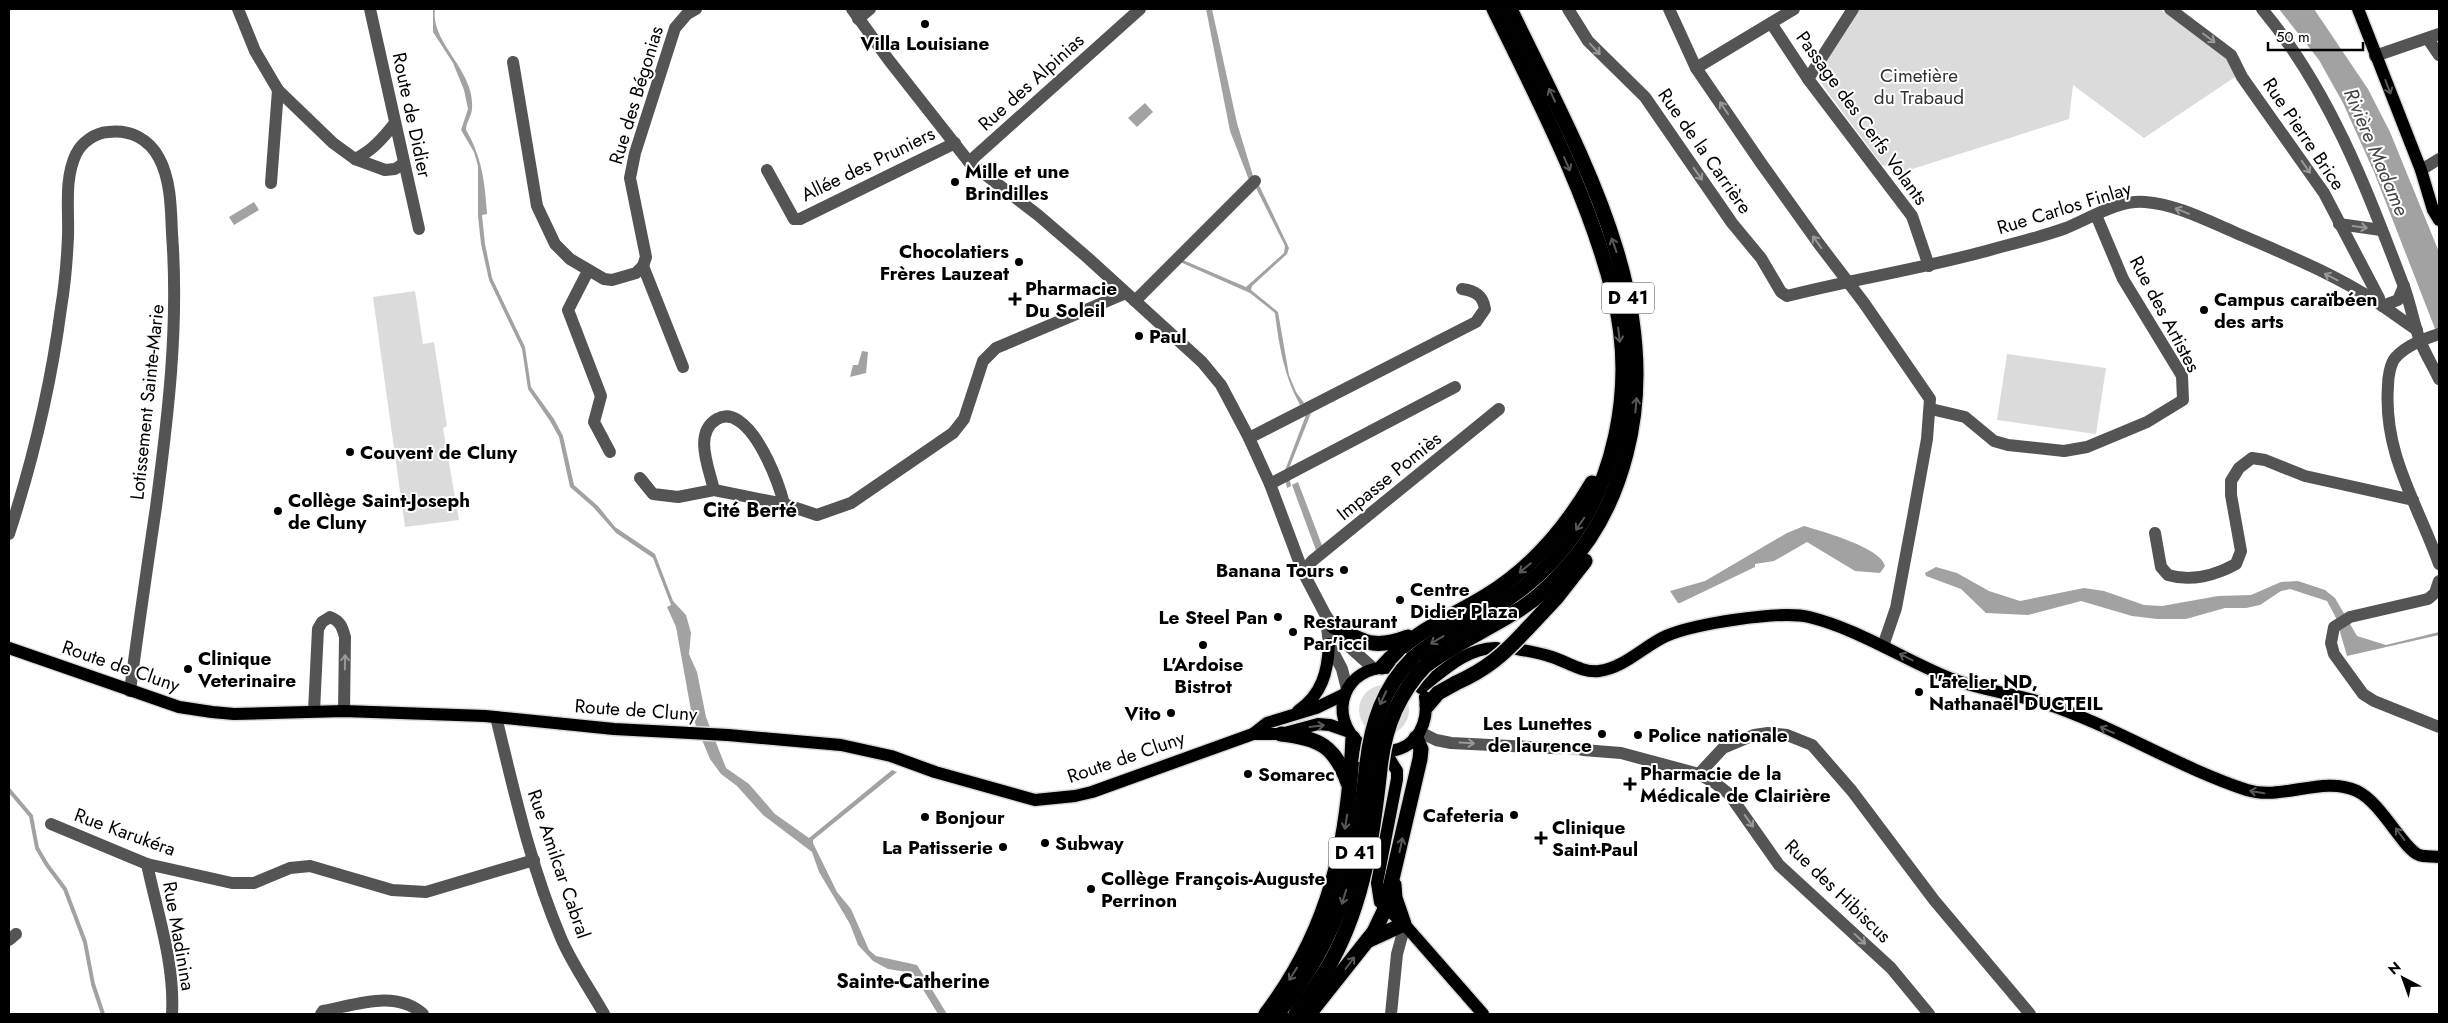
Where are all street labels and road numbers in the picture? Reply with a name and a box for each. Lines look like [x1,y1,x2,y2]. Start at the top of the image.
street label: Rue des Bégonias [602,22,670,168]
street label: Passage des Cerfs Volants [1790,26,1935,211]
street label: Rue des Alpinias [972,27,1090,137]
street label: Route de Didier [386,50,439,181]
street label: Rue Pierre Brice [2256,72,2352,196]
street label: Rue de la Carrière [1652,83,1758,219]
street label: Allée des Pruniers [797,120,940,208]
street label: Rue Carlos Finlay [1994,175,2135,241]
street label: Rue des Artistes [2123,251,2207,377]
road number: D 41 [1602,282,1654,314]
street label: Lotissement Sainte-Marie [123,302,171,501]
street label: Impasse Pomiès [1331,425,1447,527]
street label: Route de Cluny [58,633,184,699]
street label: Route de Cluny [574,692,699,728]
street label: Route de Cluny [1063,724,1189,790]
street label: Rue Amilcar Cabral [521,786,597,942]
street label: Rue Karukéra [71,801,179,863]
street label: Rue des Hibiscus [1779,833,1898,949]
road number: D 41 [1329,838,1381,868]
street label: Rue Madinina [156,879,202,993]

